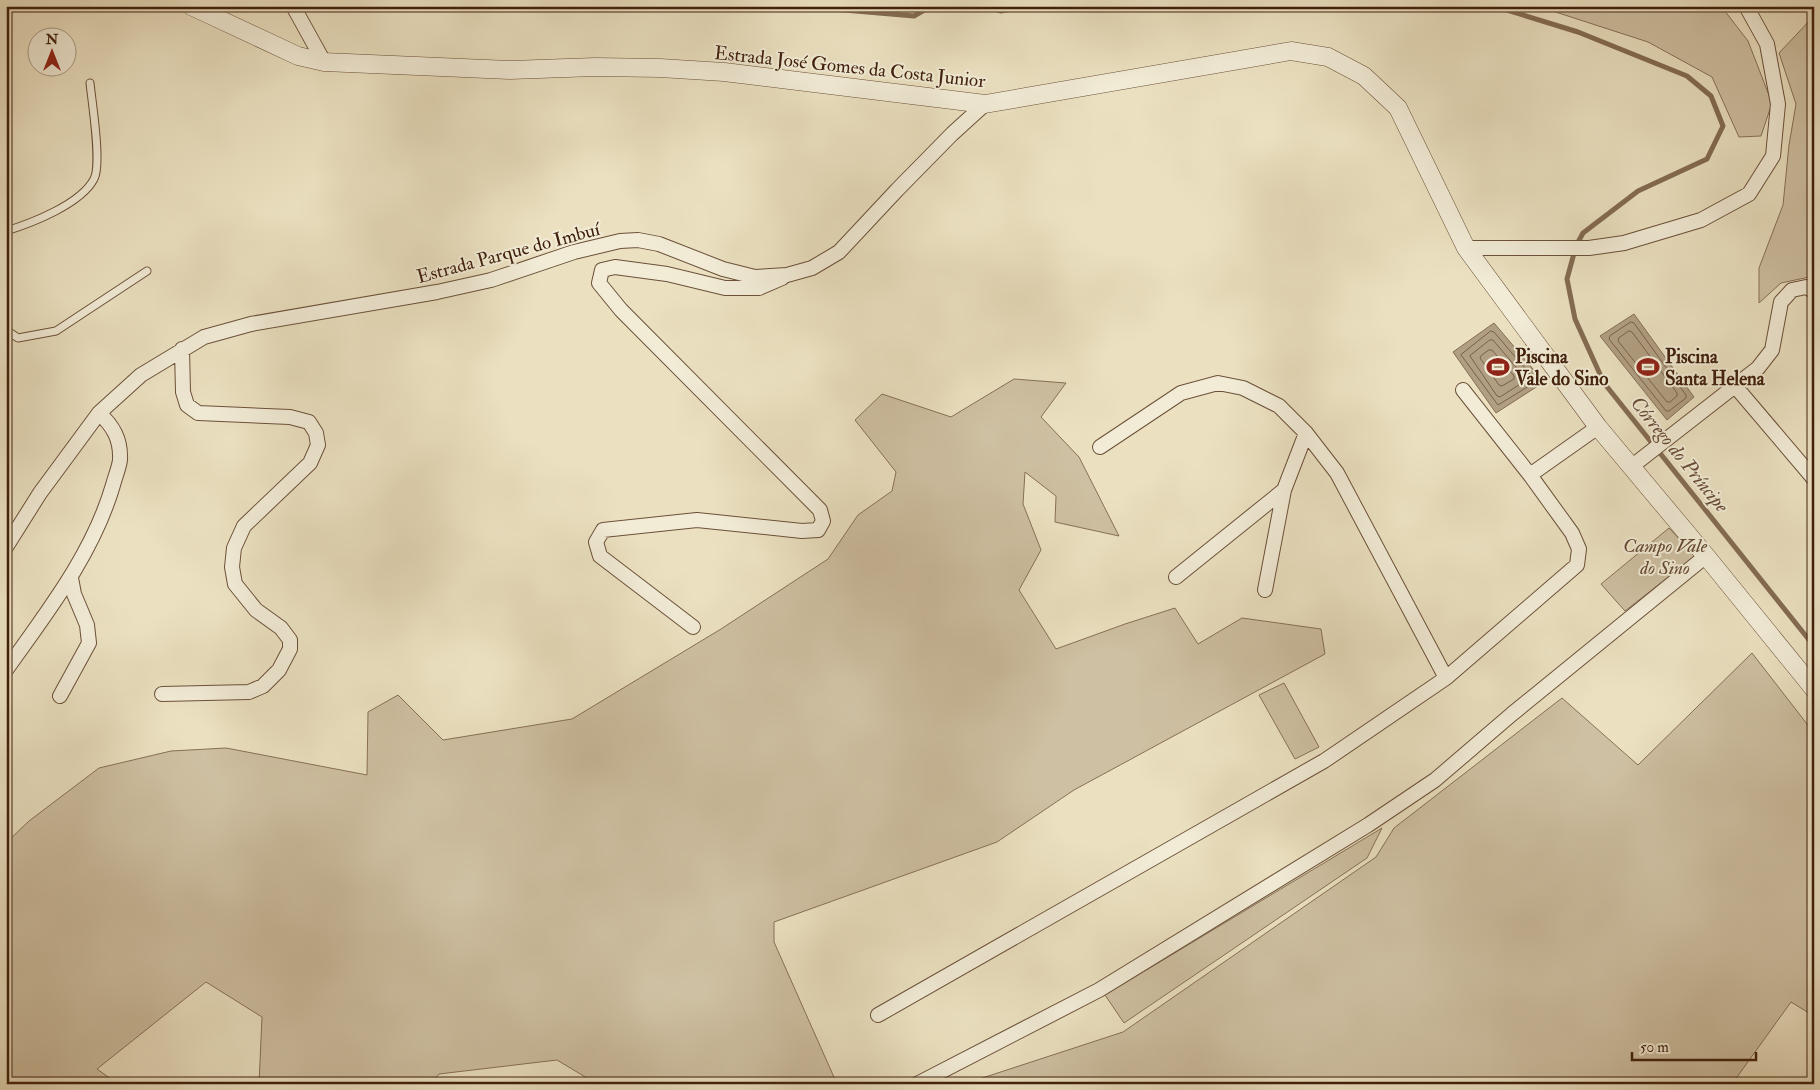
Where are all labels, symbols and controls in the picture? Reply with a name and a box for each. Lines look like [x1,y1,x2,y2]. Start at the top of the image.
north arrow [28,28,78,78]
text: N [45,31,59,48]
street label: Estrada José Gomes da Costa Junior [713,41,987,93]
street label: Estrada Parque do Imbuí [414,216,604,289]
place label: Piscina Vale do Sino [1514,345,1608,391]
place label: Piscina Santa Helena [1665,345,1766,391]
sports icon: Piscina Vale do Sino [1485,354,1511,380]
sports icon: Piscina Santa Helena [1635,354,1661,380]
water label: Córrego do Príncipe [1625,391,1734,518]
park label: Campo Vale do Sino [1623,534,1708,580]
scale bar [1632,1030,1756,1062]
text: 50 m [1640,1038,1669,1057]

